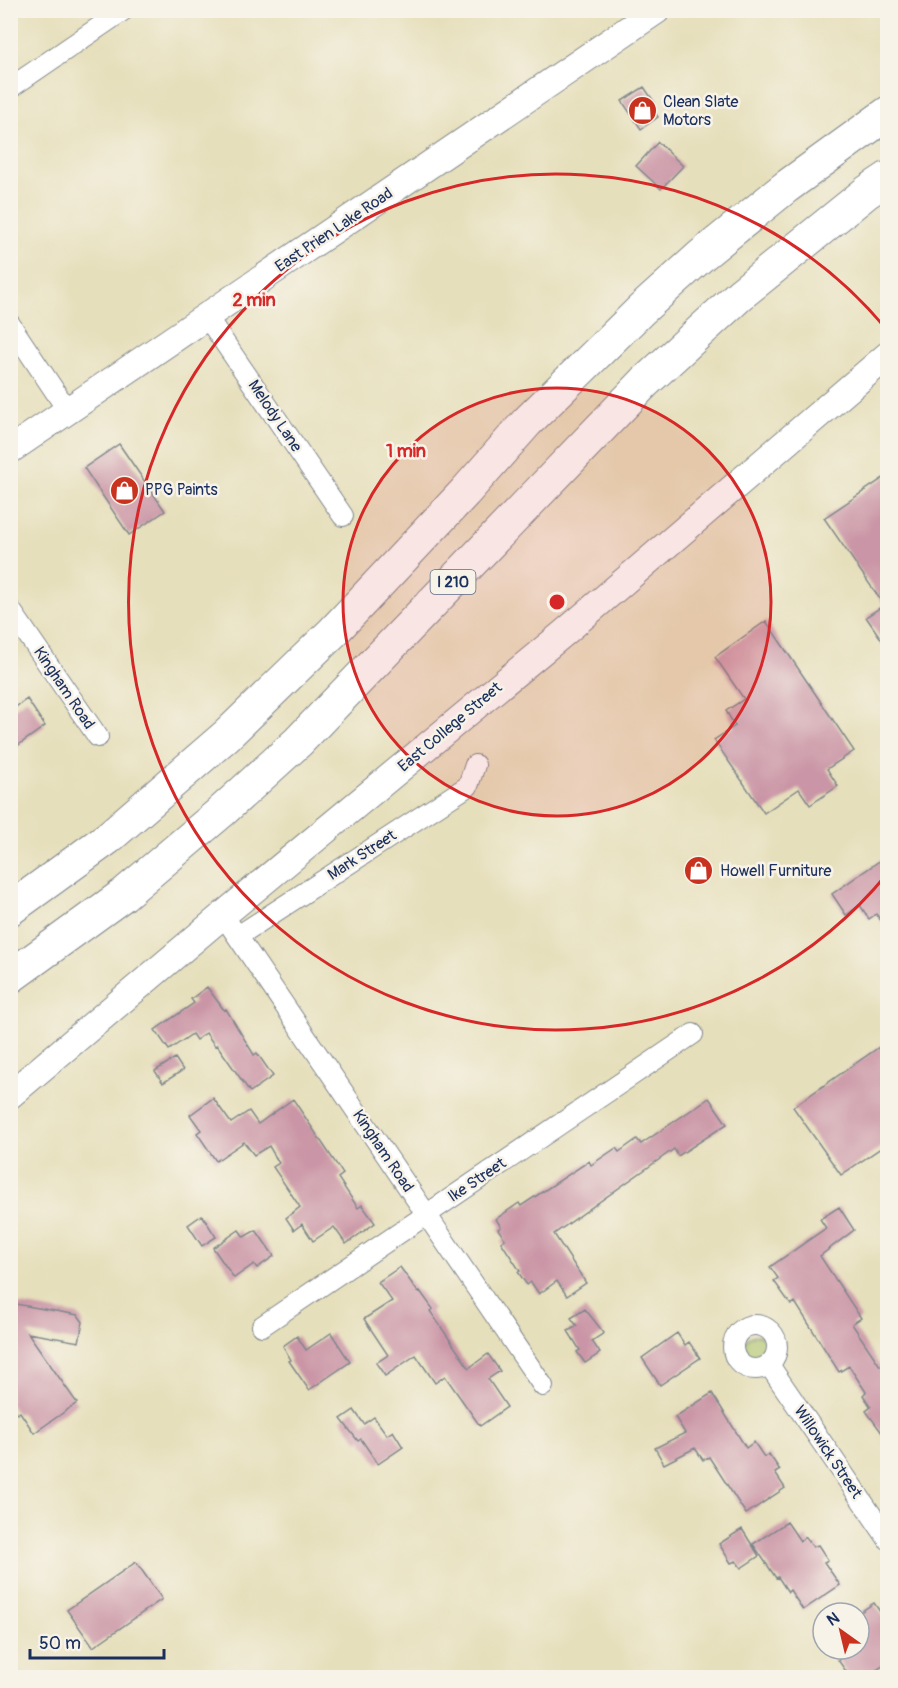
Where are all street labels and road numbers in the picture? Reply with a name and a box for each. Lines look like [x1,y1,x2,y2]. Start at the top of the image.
street label: East Prien Lake Road [271,183,397,277]
street label: Melody Lane [244,376,307,456]
road number: I 210 [430,570,476,594]
street label: Kingham Road [29,643,99,733]
street label: East College Street [394,677,506,776]
street label: Mark Street [324,825,401,885]
street label: Kingham Road [348,1106,418,1196]
street label: Ike Street [444,1153,510,1207]
street label: Willowick Street [790,1402,867,1503]

